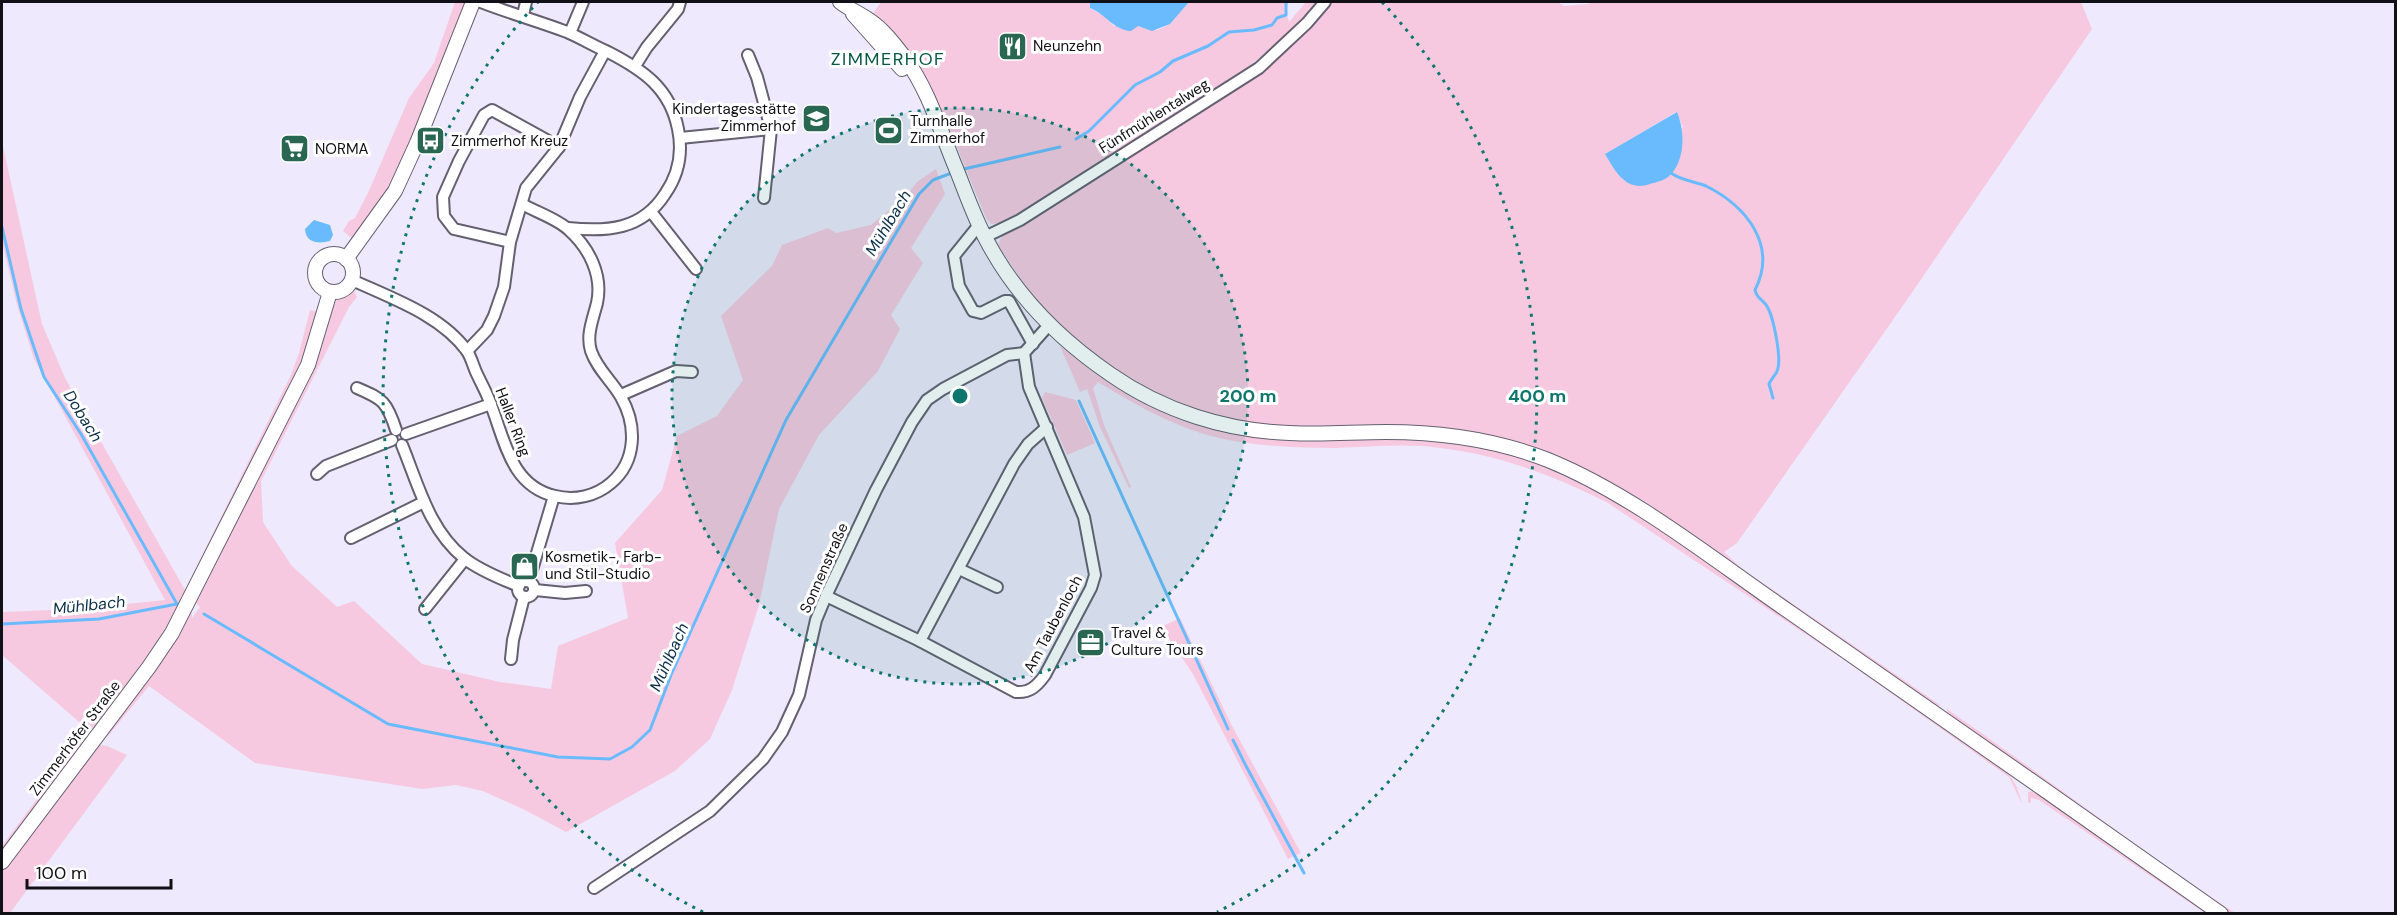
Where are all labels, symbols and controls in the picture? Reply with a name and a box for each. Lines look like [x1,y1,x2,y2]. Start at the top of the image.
restaurant icon: Neunzehn [996,30,1028,62]
place label: Neunzehn [1033,36,1102,56]
district label: ZIMMERHOF [831,47,945,71]
street label: Fünfmühlentalweg [1095,74,1213,158]
place label: Kindertagesstätte Zimmerhof [672,99,796,136]
school or university icon: Kindertagesstätte Zimmerhof [801,102,833,134]
place label: Turnhalle Zimmerhof [910,111,985,148]
sports icon: Turnhalle Zimmerhof [873,114,905,146]
bus stop icon: Zimmerhof Kreuz [414,125,446,157]
place label: Zimmerhof Kreuz [451,131,568,151]
supermarket icon: NORMA [278,133,310,165]
place label: NORMA [315,139,369,159]
water label: Mühlbach [860,186,916,260]
text: 200 m [1220,384,1276,408]
text: 400 m [1508,384,1566,408]
street label: Haller Ring [491,385,535,459]
water label: Dobach [59,386,107,446]
centre of rings [950,386,970,406]
street label: Sonnenstraße [795,520,853,616]
place label: Kosmetik-, Farb- und Stil-Studio [545,547,662,584]
shop icon: Kosmetik-, Farb- und Stil-Studio [508,550,540,582]
street label: Am Taubenloch [1019,572,1087,676]
water label: Mühlbach [52,591,126,619]
water label: Mühlbach [645,620,693,694]
place label: Travel & Culture Tours [1111,623,1204,660]
office icon: Travel & Culture Tours [1074,626,1106,658]
street label: Zimmerhöfer Straße [25,676,125,800]
scale bar [27,852,171,890]
text: 100 m [36,861,87,885]

